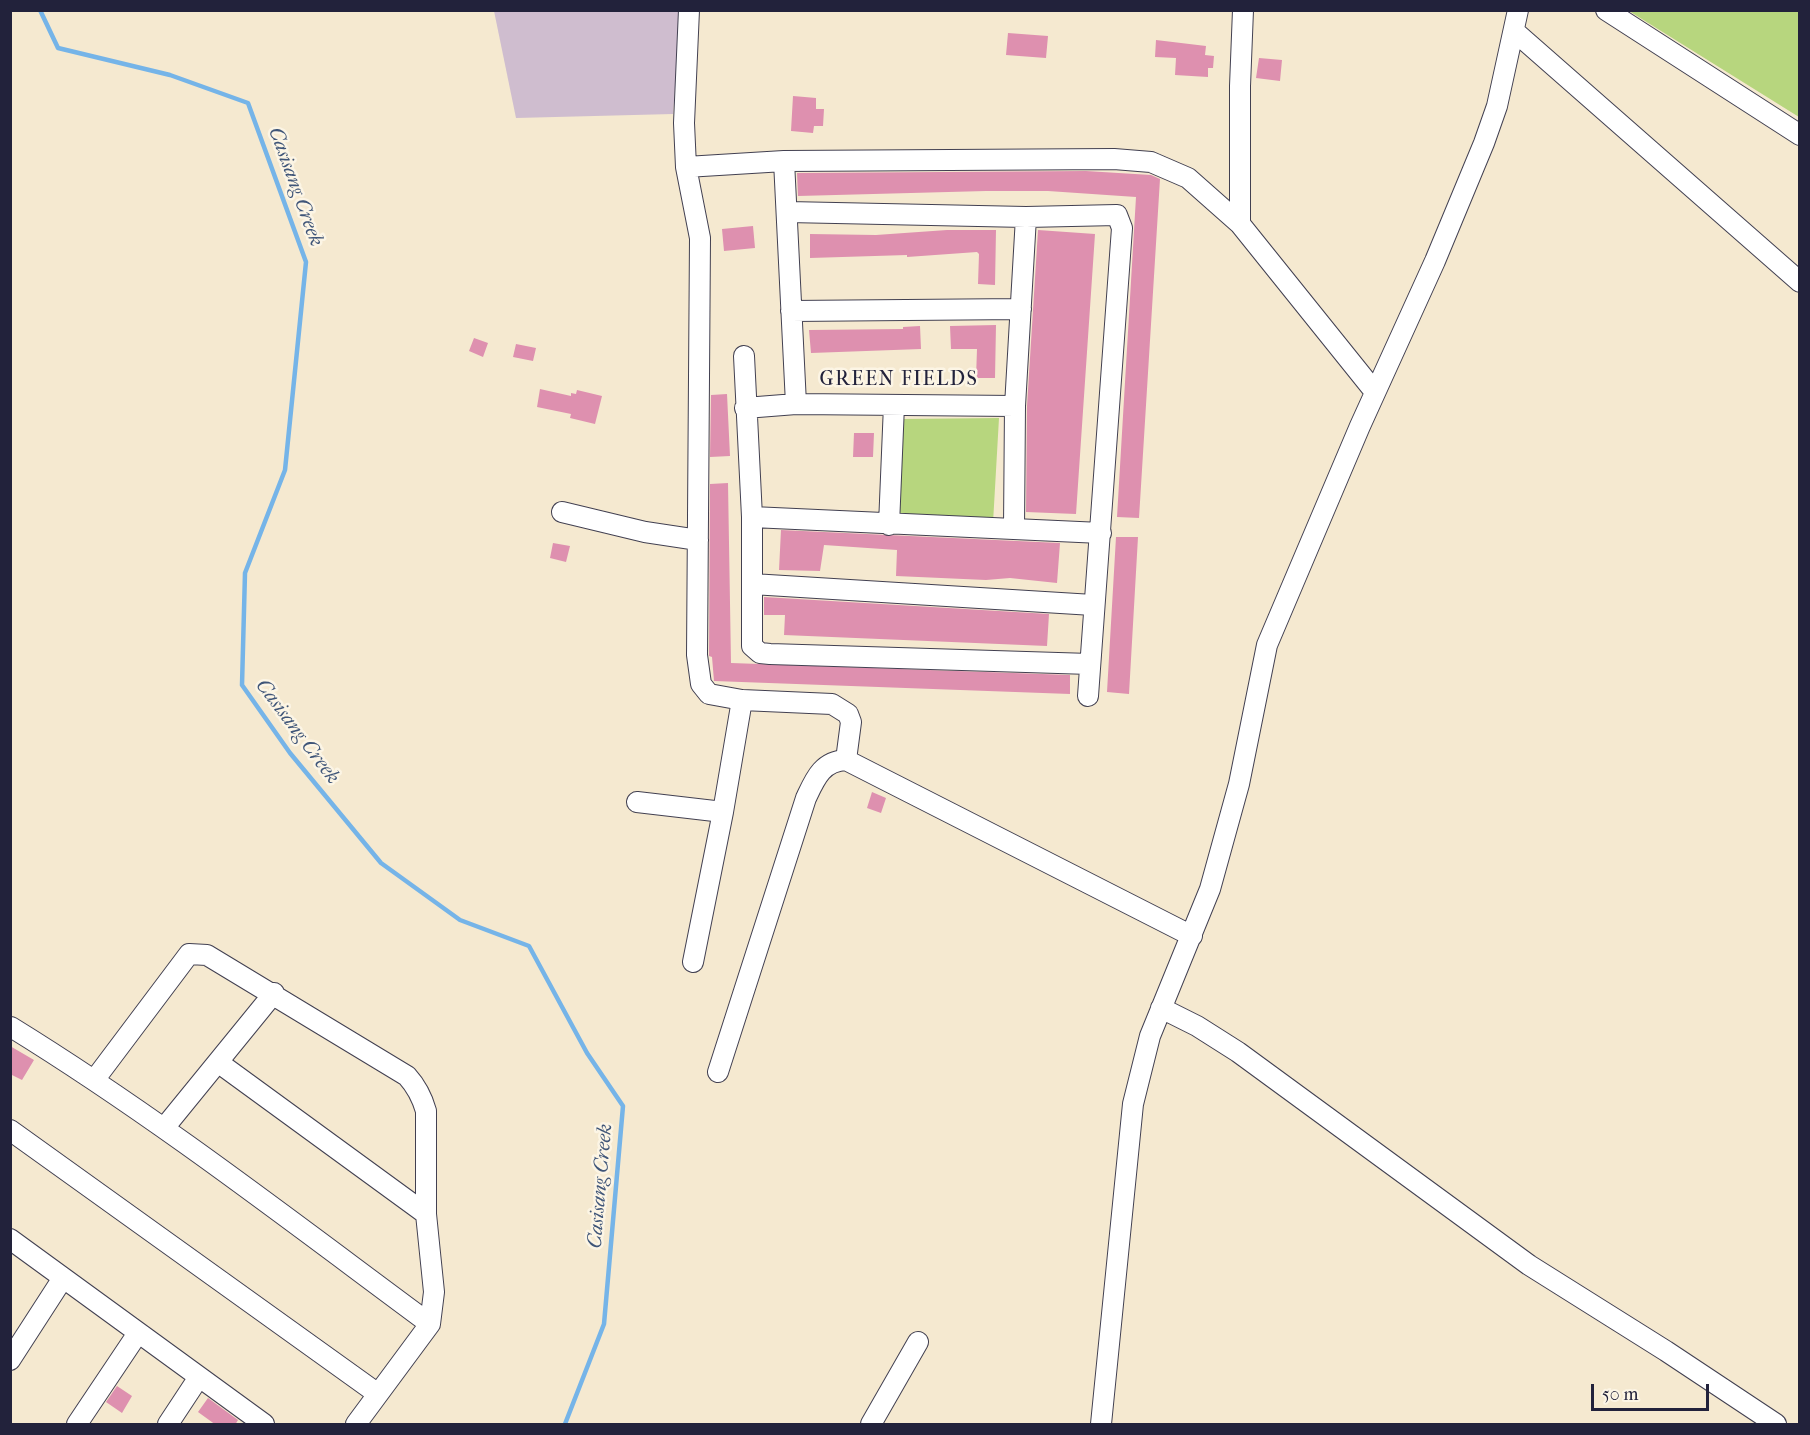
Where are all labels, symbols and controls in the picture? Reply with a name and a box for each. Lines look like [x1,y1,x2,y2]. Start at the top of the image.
water label: Casisang Creek [262,124,328,250]
district label: GREEN FIELDS [820,368,978,392]
water label: Casisang Creek [250,675,344,789]
water label: Casisang Creek [584,1123,618,1249]
scale bar [1594,1372,1712,1410]
text: 50 m [1602,1384,1638,1405]

